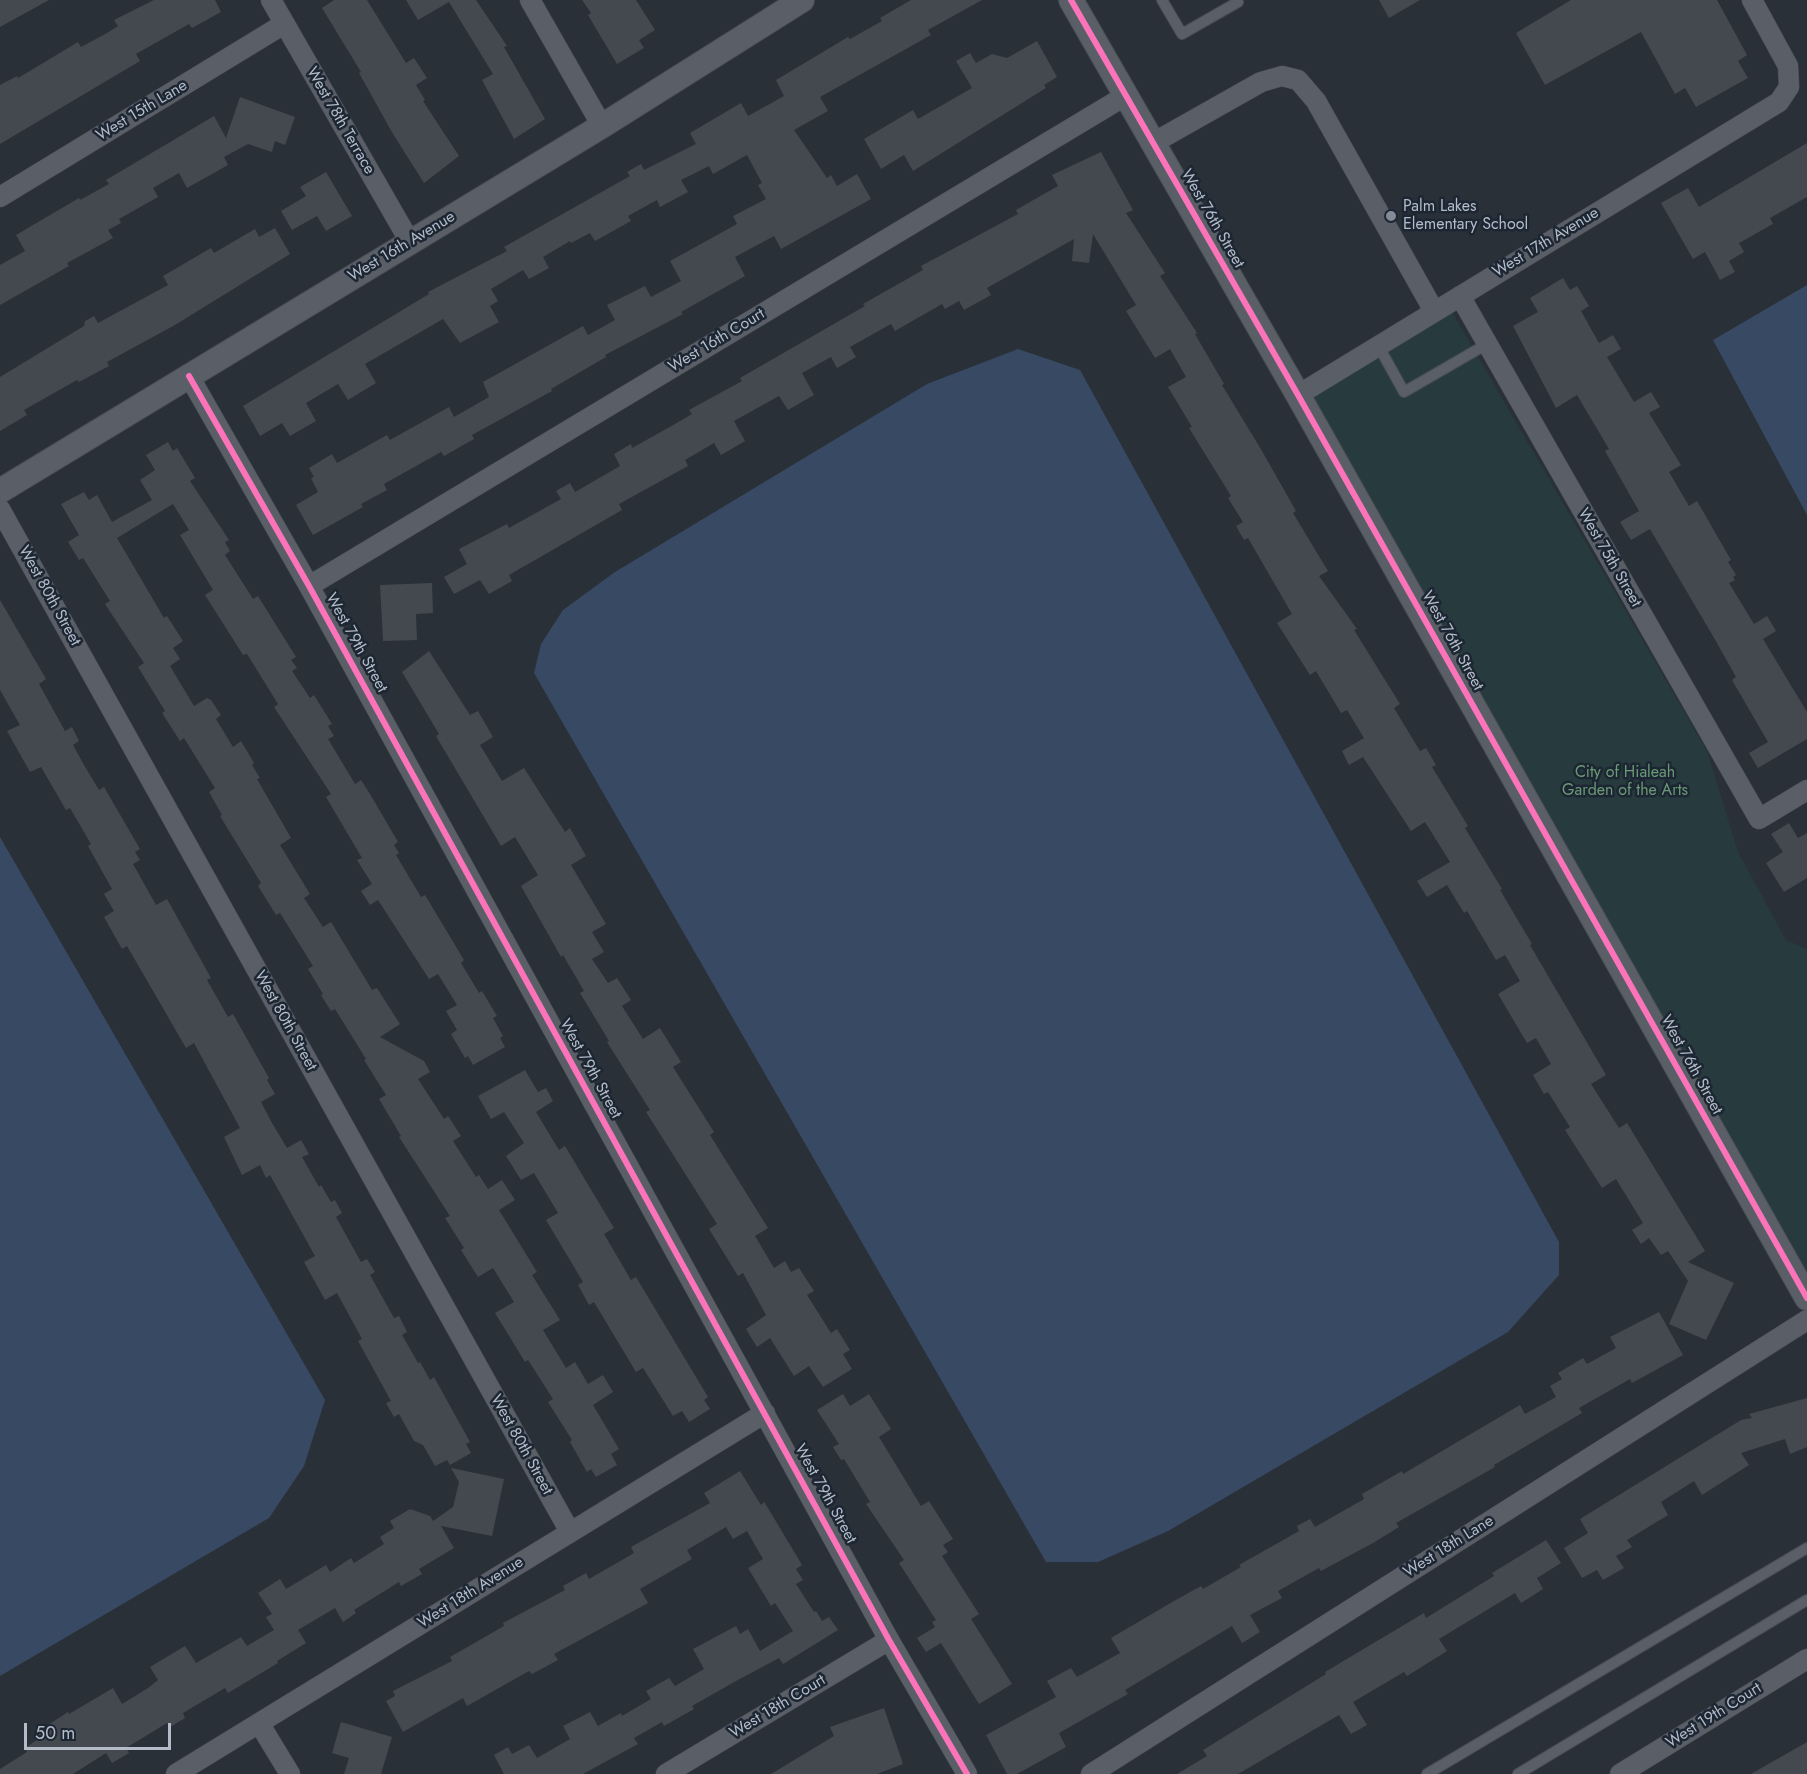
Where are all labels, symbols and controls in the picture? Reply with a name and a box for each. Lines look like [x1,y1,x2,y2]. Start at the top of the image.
street label: West 78th Terrace [302,64,378,178]
street label: West 15th Lane [93,76,191,146]
street label: West 76th Street [1176,166,1248,272]
place label: Palm Lakes Elementary School [1403,197,1528,235]
street label: West 17th Avenue [1489,204,1603,282]
street label: West 16th Avenue [345,208,459,286]
marker: Palm Lakes Elementary School [1384,209,1398,223]
street label: West 16th Court [665,305,769,377]
street label: West 75th Street [1573,505,1645,611]
street label: West 80th Street [14,543,84,649]
street label: West 76th Street [1417,588,1487,694]
street label: West 79th Street [321,590,391,696]
park label: City of Hialeah Garden of the Arts [1562,763,1688,801]
street label: West 80th Street [250,968,320,1074]
street label: West 76th Street [1656,1012,1726,1118]
street label: West 79th Street [555,1016,625,1122]
street label: West 80th Street [486,1392,556,1498]
street label: West 79th Street [790,1441,860,1547]
street label: West 18th Lane [1400,1512,1498,1582]
street label: West 18th Avenue [415,1553,527,1633]
street label: West 18th Court [727,1671,829,1743]
street label: West 19th Court [1663,1679,1765,1753]
scale bar [27,1711,174,1749]
text: 50 m [35,1720,75,1746]

